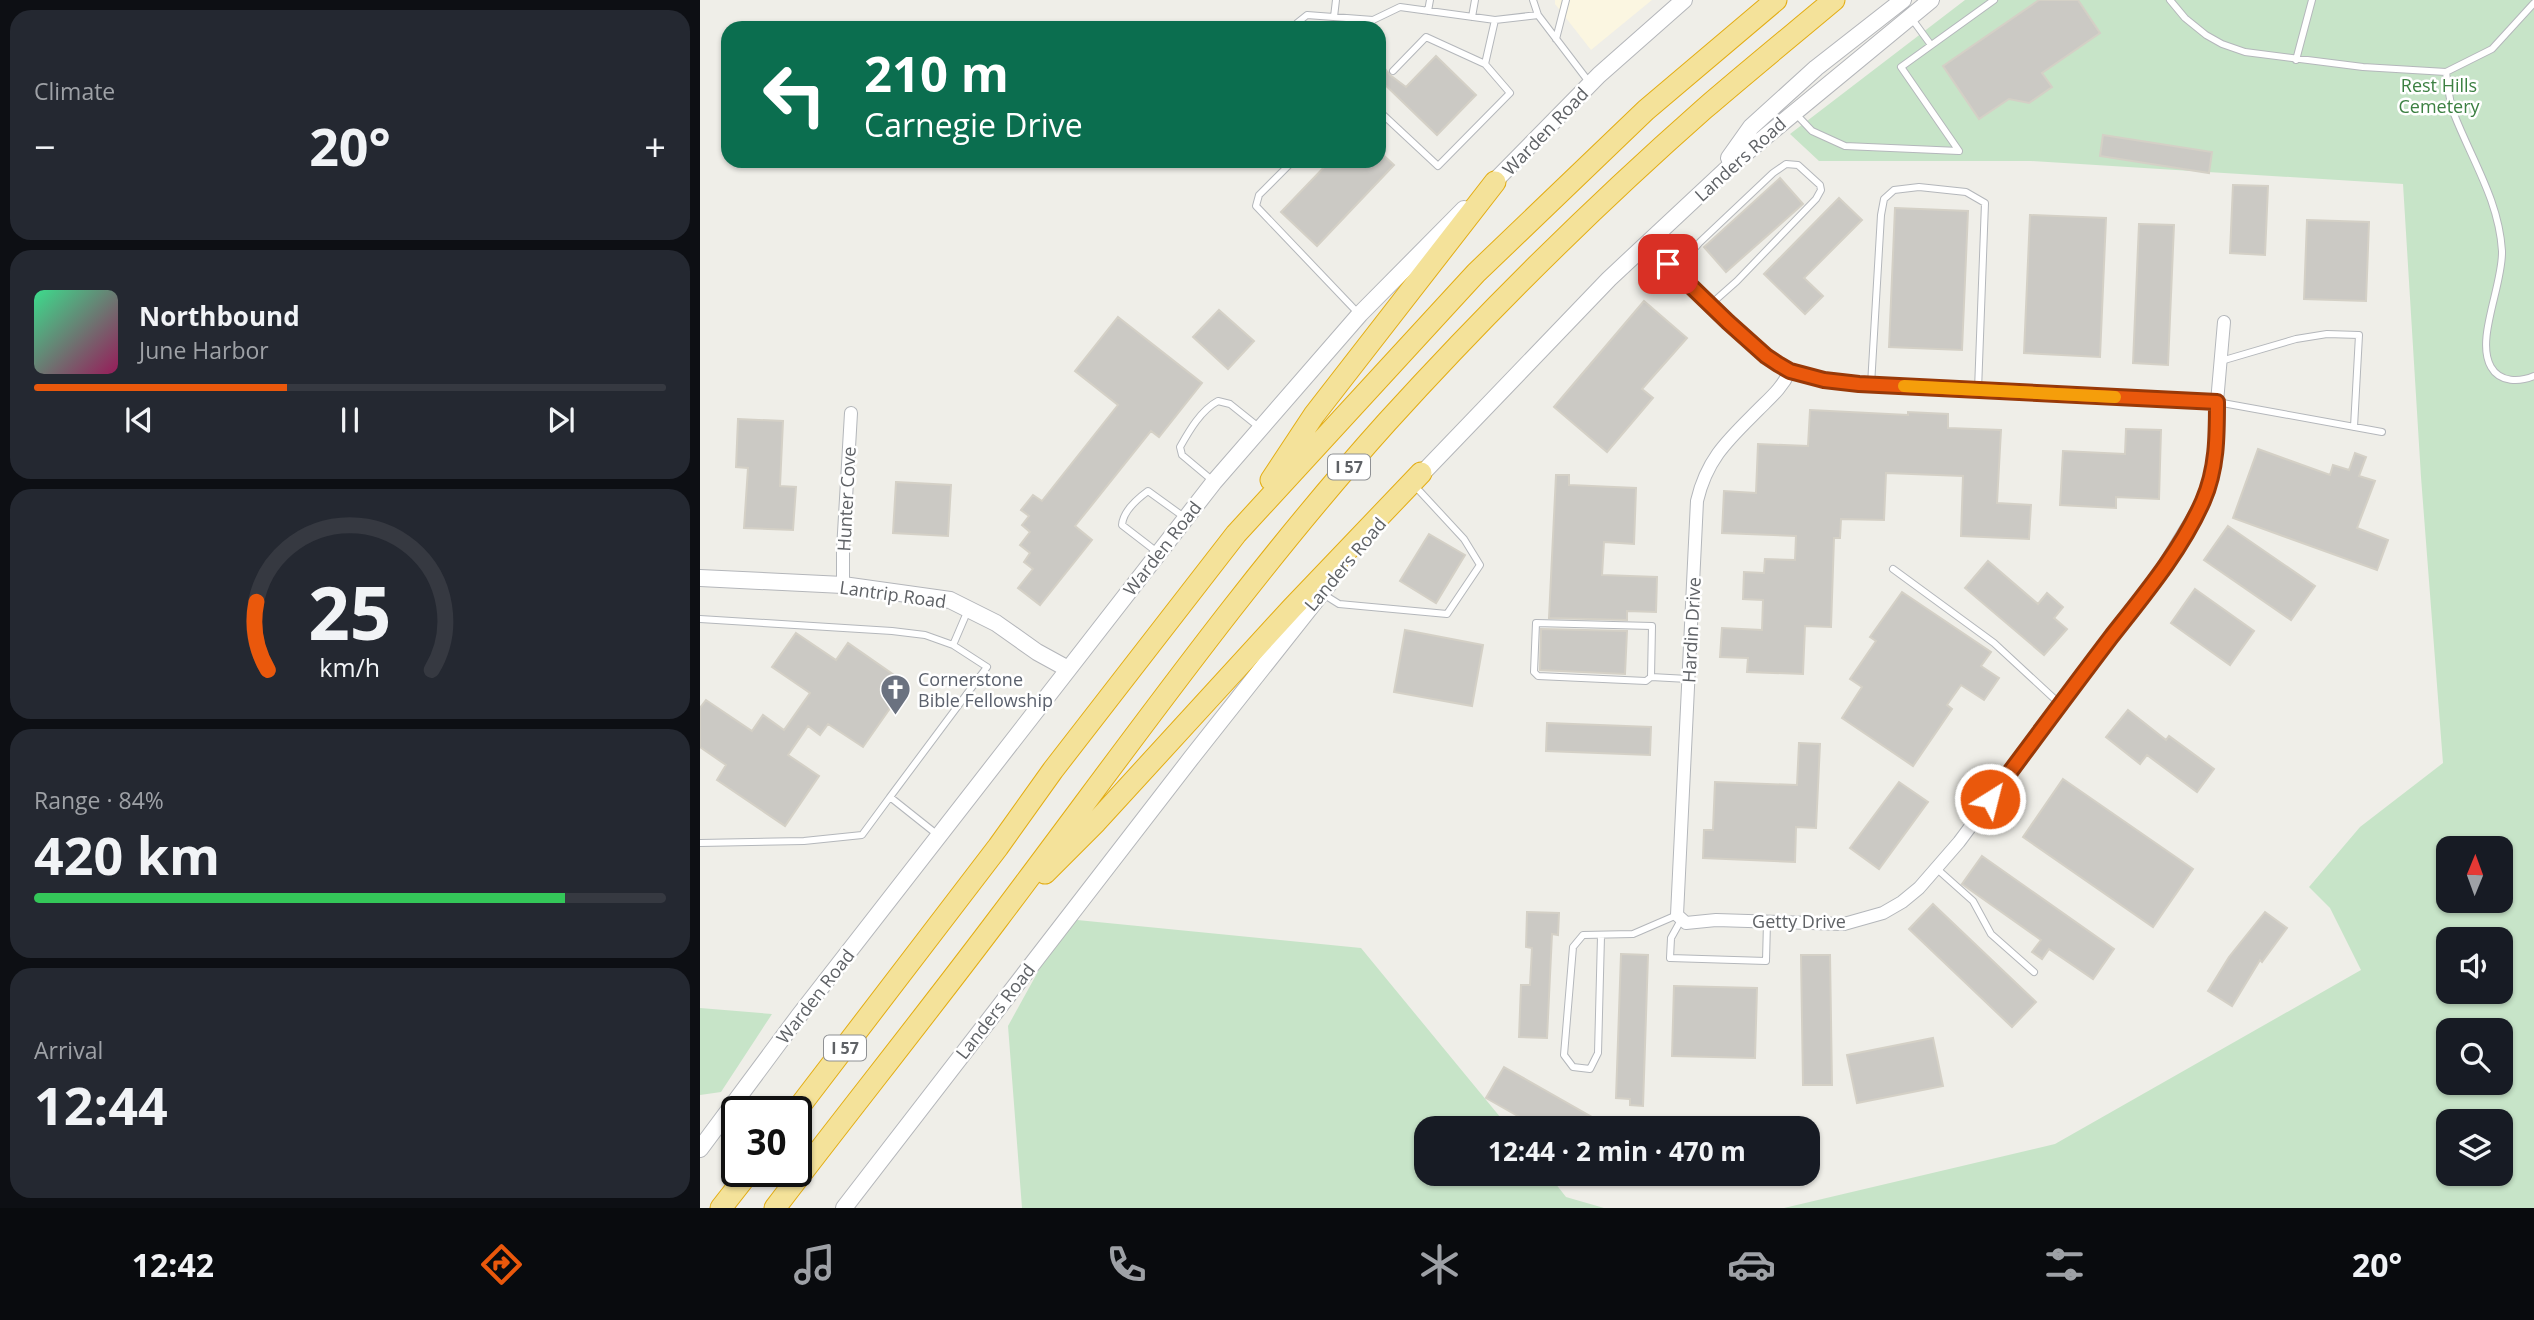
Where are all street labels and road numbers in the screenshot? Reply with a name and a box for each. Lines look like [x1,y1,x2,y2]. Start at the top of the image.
street label: Warden Road [1497,82,1593,180]
street label: Landers Road [1689,112,1791,206]
street label: Hunter Cove [831,446,861,552]
road number: I 57 [1328,454,1370,480]
street label: Warden Road [1118,496,1206,600]
street label: Landers Road [1299,512,1391,616]
street label: Lantrip Road [838,575,948,613]
street label: Hardin Drive [1676,576,1706,684]
street label: Getty Drive [1752,909,1846,933]
street label: Warden Road [771,944,859,1048]
street label: Landers Road [950,958,1040,1064]
road number: I 57 [824,1036,866,1060]

